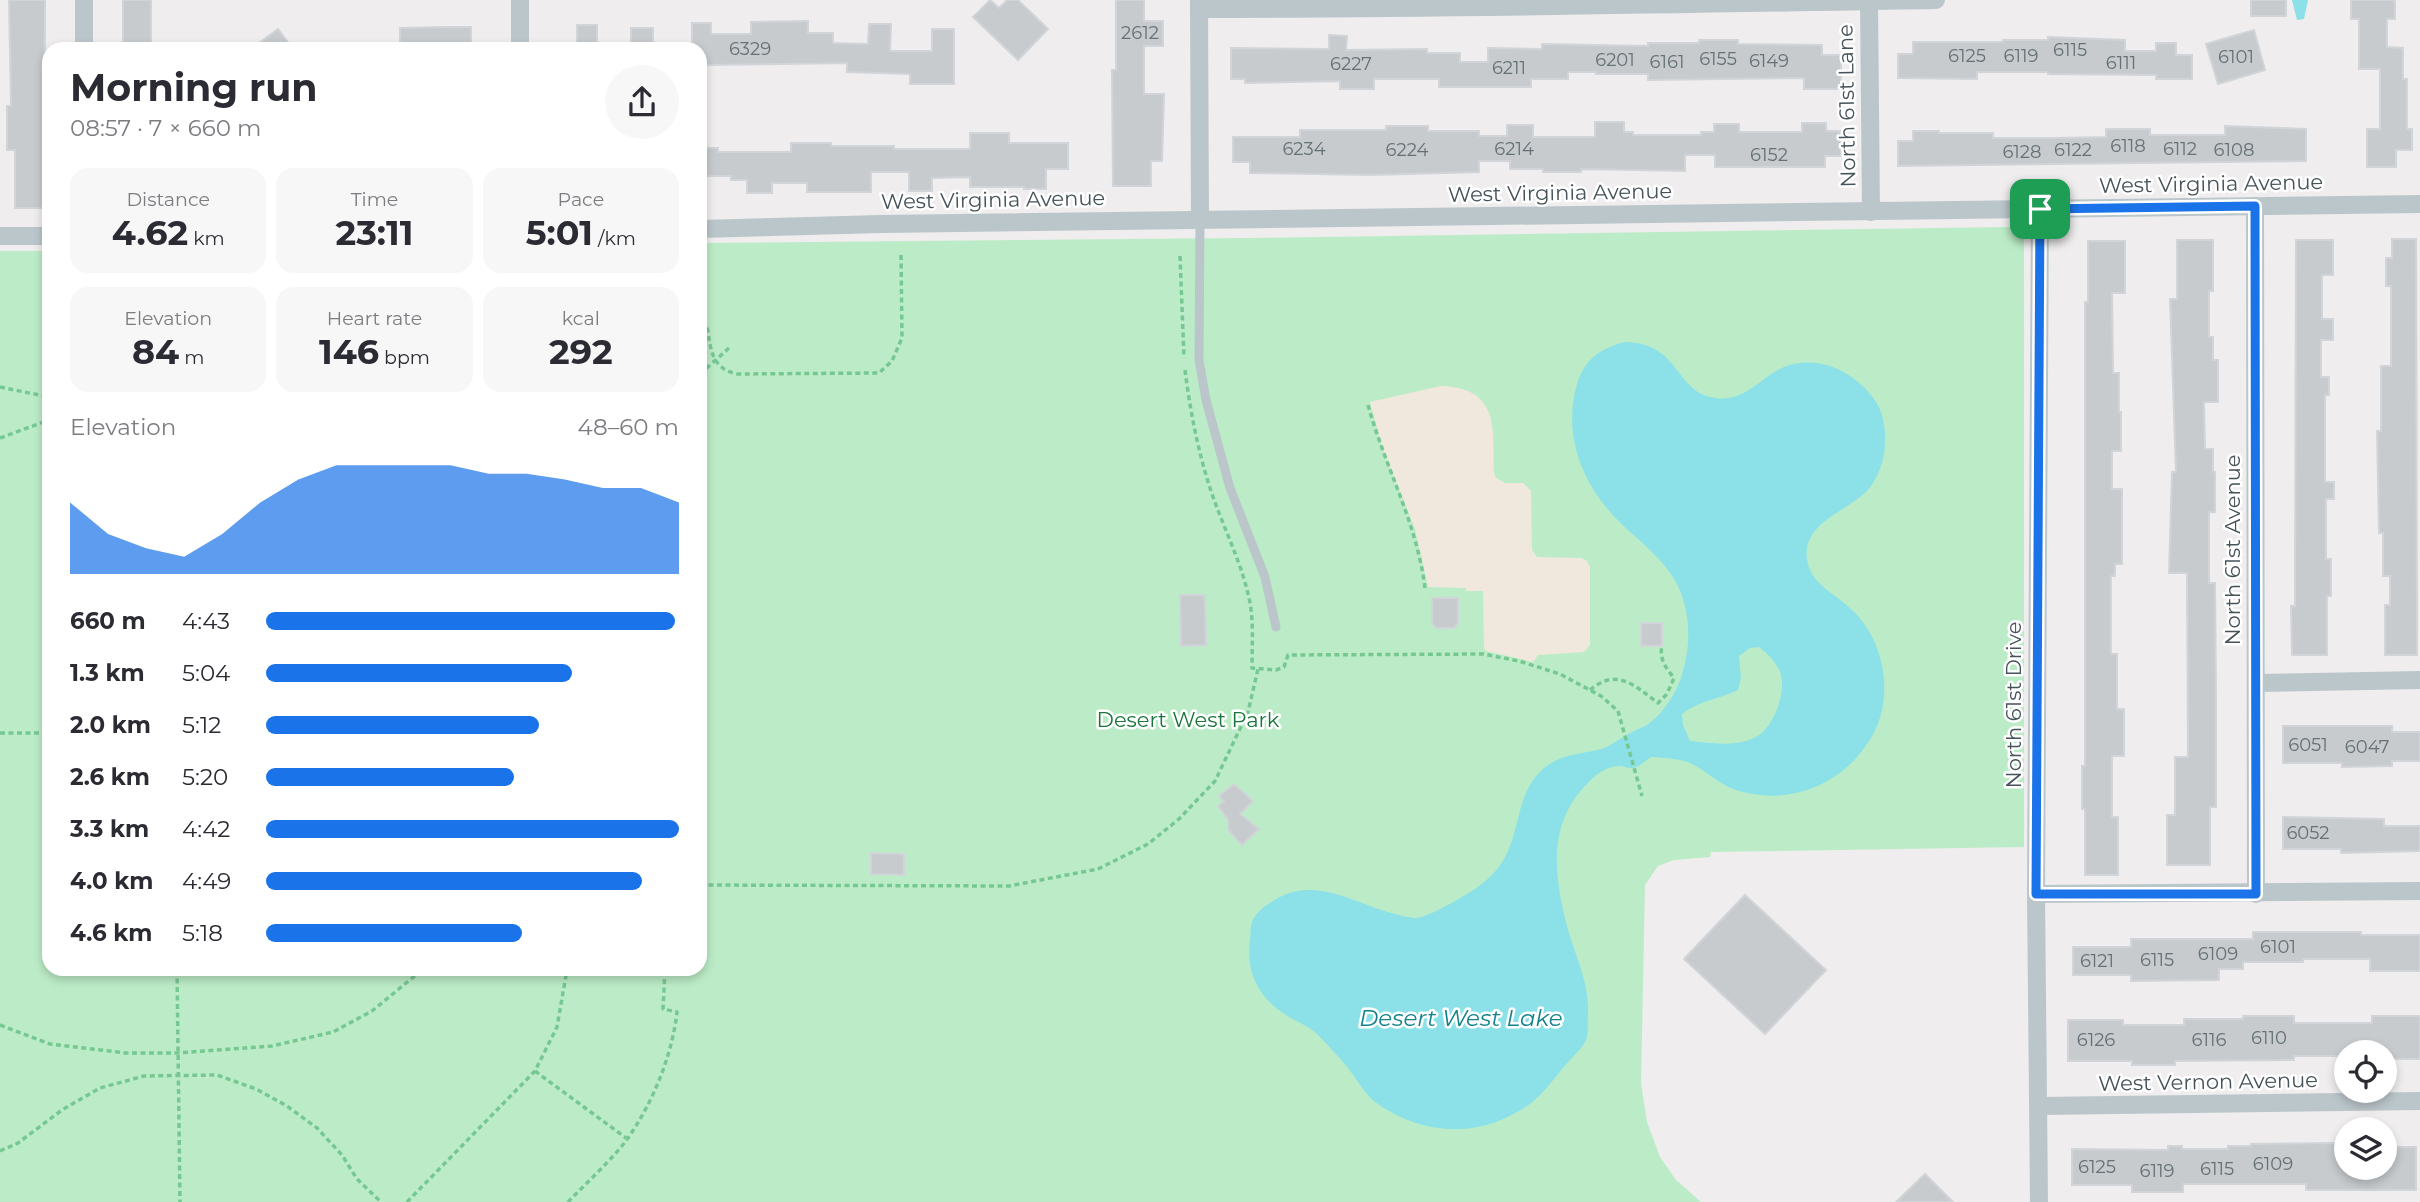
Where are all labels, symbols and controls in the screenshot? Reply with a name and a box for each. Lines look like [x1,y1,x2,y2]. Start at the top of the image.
house number: 2612 [1121,22,1159,44]
street label: North 61st Lane [1833,24,1860,188]
house number: 6329 [729,38,771,60]
house number: 6115 [2053,39,2087,61]
house number: 6125 [1948,45,1986,67]
house number: 6119 [2004,45,2038,67]
house number: 6101 [2218,46,2254,68]
house number: 6155 [1699,48,1737,70]
house number: 6201 [1595,49,1635,71]
house number: 6149 [1749,50,1789,72]
house number: 6161 [1650,51,1684,73]
house number: 6111 [2106,52,2136,74]
house number: 6227 [1330,53,1372,75]
house number: 6211 [1492,57,1526,79]
text: Morning run [70,64,318,111]
button: share [605,65,679,139]
text: 08:57 · 7 × 660 m [70,114,261,142]
house number: 6118 [2110,135,2146,157]
house number: 6234 [1282,138,1326,160]
house number: 6214 [1494,138,1534,160]
house number: 6112 [2163,138,2197,160]
house number: 6224 [1386,139,1429,161]
house number: 6122 [2054,139,2092,161]
house number: 6108 [2214,139,2254,161]
house number: 6128 [2002,141,2042,163]
house number: 6152 [1750,144,1788,166]
street label: West Virginia Avenue [2099,169,2323,198]
street label: West Virginia Avenue [1448,178,1672,207]
pin [2010,179,2070,239]
street label: West Virginia Avenue [881,185,1105,214]
text: Distance [126,188,210,211]
text: Time [351,188,398,211]
text: Pace [558,188,604,211]
icon: arrive [2021,190,2059,228]
text: 4.62 [112,211,188,254]
text: 23:11 [336,211,413,254]
text: 5:01 [526,211,593,254]
text: km [188,227,225,250]
text: /km [593,227,636,250]
text: Elevation [124,307,212,330]
text: Heart rate [327,307,422,330]
text: kcal [562,307,600,330]
text: 84 [132,330,179,373]
text: 146 [319,330,379,373]
text: 292 [549,330,613,373]
text: m [179,346,204,369]
text: bpm [379,346,430,369]
text: Elevation [70,413,176,441]
text: 48–60 m [578,413,679,441]
street label: North 61st Avenue [2220,454,2245,646]
text: 660 m [70,607,146,635]
text: 4:43 [182,607,230,635]
street label: North 61st Drive [2001,622,2026,788]
text: 1.3 km [70,659,145,687]
text: 5:04 [182,659,230,687]
park label: Desert West Park [1097,707,1280,732]
text: 2.0 km [70,711,151,739]
text: 5:12 [182,711,221,739]
house number: 6051 [2288,734,2328,756]
house number: 6047 [2345,736,2389,758]
text: 2.6 km [70,763,150,791]
text: 5:20 [182,763,228,791]
text: 3.3 km [70,815,149,843]
text: 4:42 [182,815,230,843]
house number: 6052 [2286,822,2330,844]
text: 4.0 km [70,867,153,895]
text: 4:49 [182,867,231,895]
text: 4.6 km [70,919,152,947]
text: 5:18 [182,919,223,947]
house number: 6101 [2260,936,2296,958]
house number: 6109 [2198,943,2238,965]
house number: 6115 [2140,949,2174,971]
house number: 6121 [2080,950,2114,972]
water label: Desert West Lake [1359,1004,1563,1032]
house number: 6110 [2251,1027,2287,1049]
house number: 6126 [2077,1029,2115,1051]
house number: 6116 [2192,1029,2226,1051]
map controls [2334,1040,2397,1180]
button: locate [2334,1040,2397,1103]
street label: West Vernon Avenue [2098,1067,2318,1096]
button: layers [2334,1117,2397,1180]
house number: 6109 [2253,1153,2293,1175]
house number: 6125 [2078,1156,2116,1178]
house number: 6115 [2200,1158,2234,1180]
house number: 6119 [2140,1160,2174,1182]

